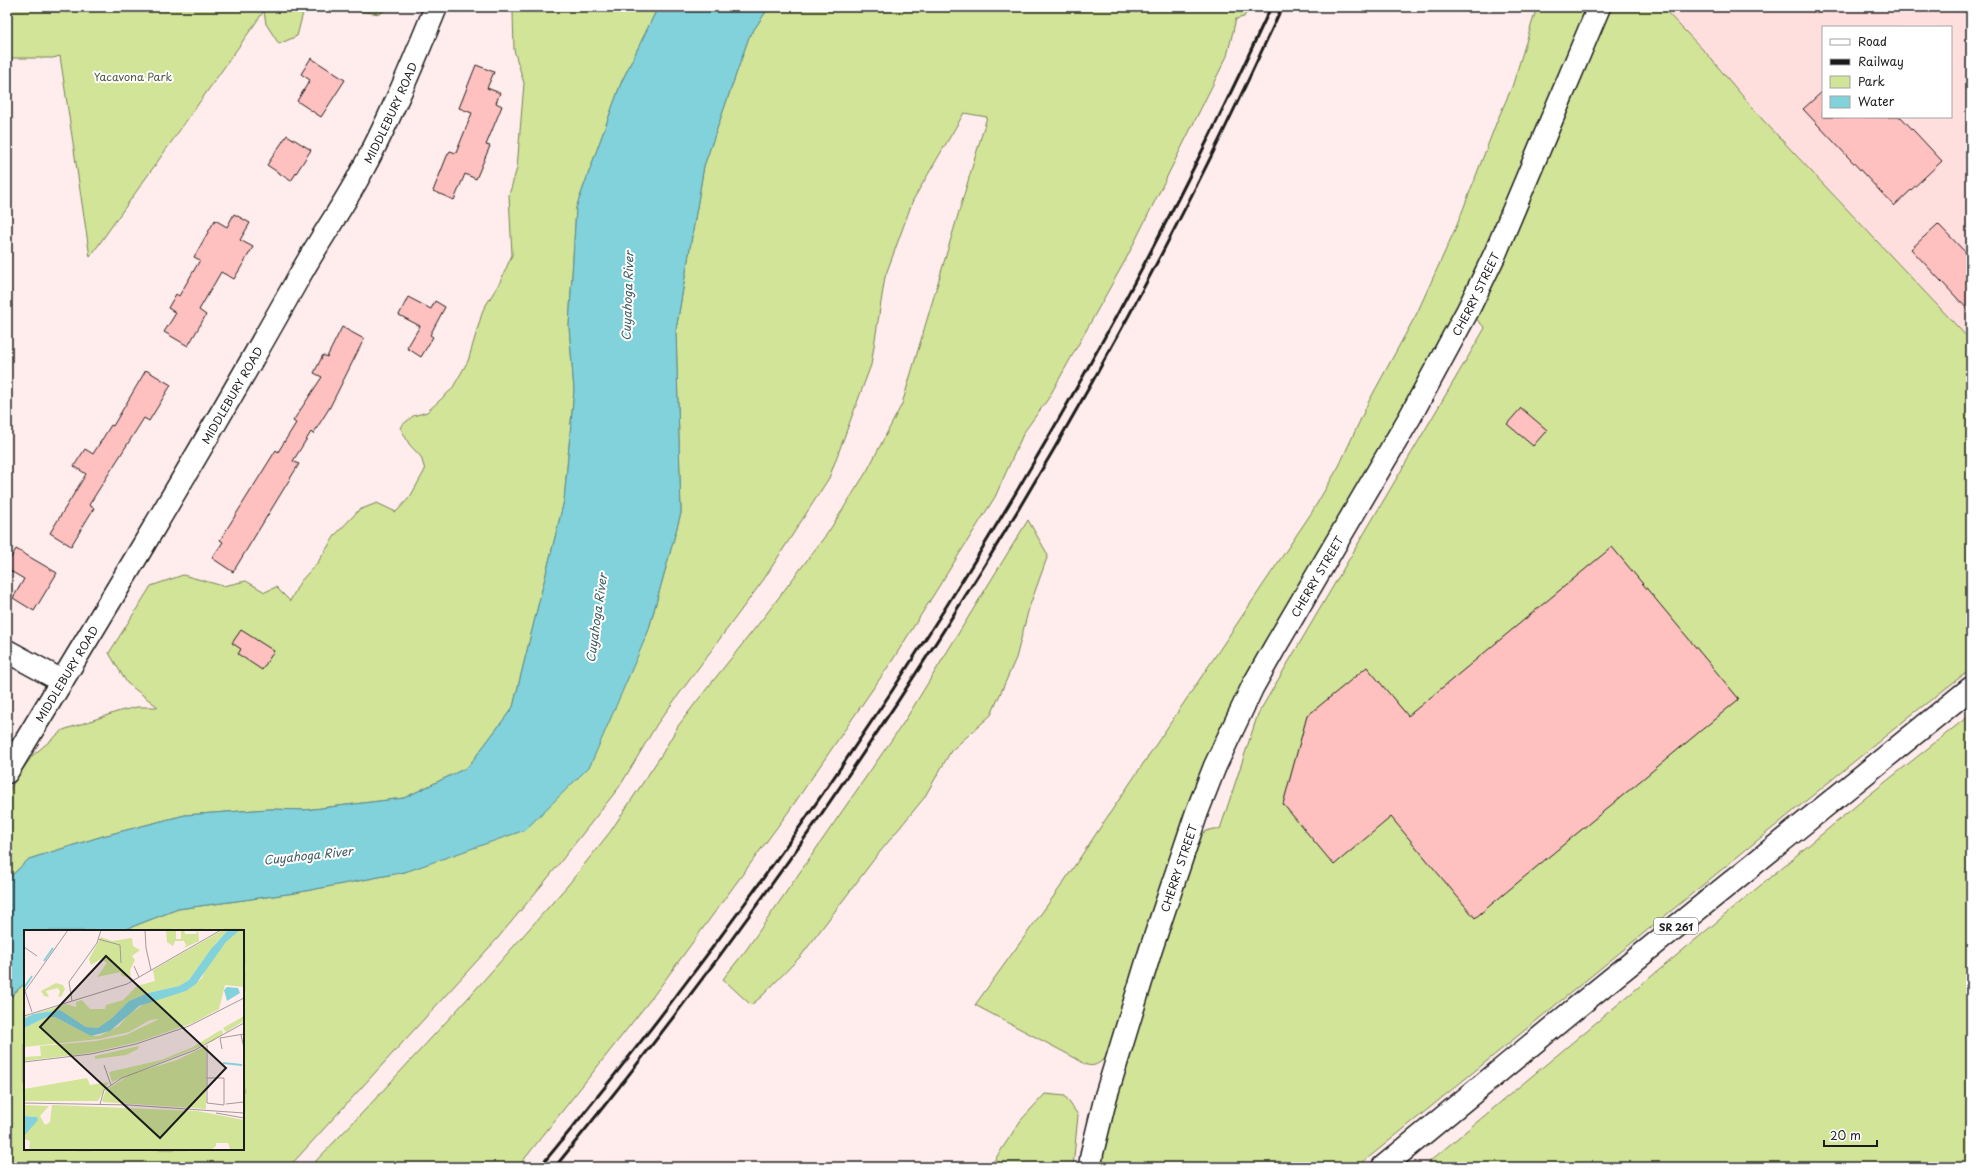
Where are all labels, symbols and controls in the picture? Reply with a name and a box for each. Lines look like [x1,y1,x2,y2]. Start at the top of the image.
legend [1822,26,1952,118]
text: Road [1858,32,1887,50]
text: Railway [1858,52,1904,70]
street label: MIDDLEBURY ROAD [359,59,421,166]
park label: Yacavona Park [94,68,173,85]
text: Park [1858,72,1885,90]
text: Water [1858,92,1895,110]
water label: Cuyahoga River [616,249,638,341]
street label: CHERRY STREET [1447,249,1503,339]
street label: MIDDLEBURY ROAD [197,343,266,447]
street label: CHERRY STREET [1286,532,1347,620]
water label: Cuyahoga River [581,571,611,664]
street label: MIDDLEBURY ROAD [31,622,102,725]
street label: CHERRY STREET [1156,821,1201,914]
water label: Cuyahoga River [263,841,355,869]
road number: SR 261 [1654,918,1698,934]
inset map [24,930,244,1150]
scale bar [1824,1122,1877,1148]
text: 20 m [1830,1126,1861,1144]

